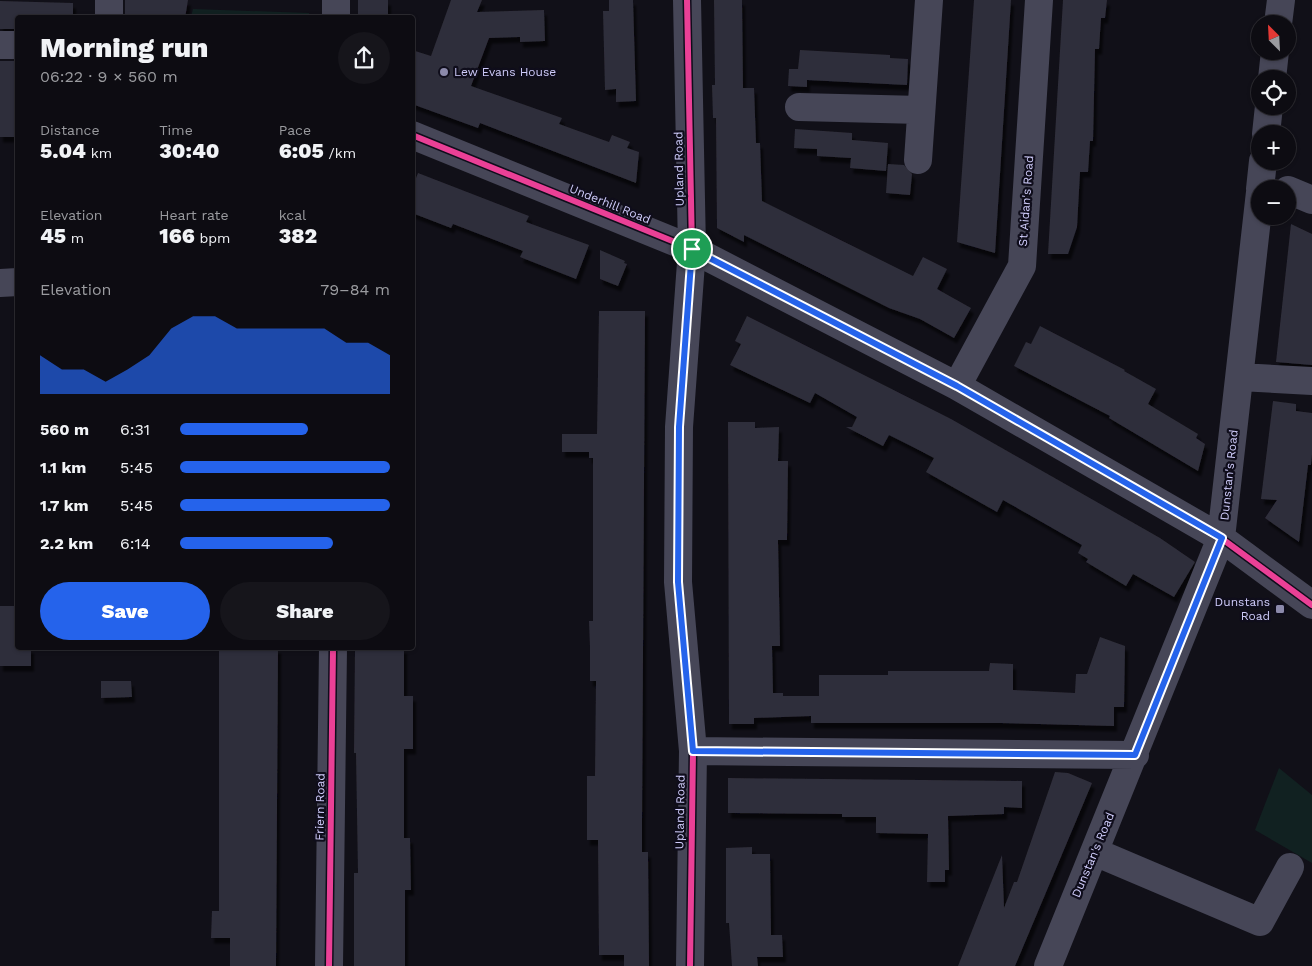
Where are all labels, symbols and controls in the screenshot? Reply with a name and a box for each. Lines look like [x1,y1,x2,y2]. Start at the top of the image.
north arrow [1251,15,1296,60]
map controls [1251,15,1296,225]
text: Morning run [40,31,208,64]
button: share [338,32,390,84]
place label: Lew Evans House [454,65,556,79]
marker: Lew Evans House [438,66,450,78]
text: 06:22 · 9 × 560 m [40,67,178,86]
button: locate [1251,70,1296,115]
text: Distance [40,122,100,138]
text: Time [159,122,193,138]
text: Pace [279,122,311,138]
button: + [1251,125,1296,170]
street label: Upland Road [671,132,687,206]
text: 5.04 [40,138,86,163]
text: 30:40 [159,138,219,163]
text: 6:05 [279,138,324,163]
text: km [86,145,112,161]
text: /km [324,145,356,161]
street label: St Aidan's Road [1016,155,1036,247]
button: − [1251,180,1296,225]
street label: Underhill Road [567,181,653,227]
text: Elevation [40,207,103,223]
text: Heart rate [159,207,229,223]
text: kcal [279,207,306,223]
text: 45 [40,223,66,248]
text: 166 [159,223,195,248]
text: 382 [279,223,317,248]
pin [671,228,713,270]
text: m [66,230,84,246]
text: bpm [195,230,230,246]
icon: arrive [678,235,706,263]
text: Elevation [40,280,111,299]
text: 79–84 m [320,280,390,299]
text: 560 m [40,420,89,439]
text: 6:31 [120,420,150,439]
street label: Dunstan's Road [1217,429,1241,521]
text: 1.1 km [40,458,86,477]
text: 5:45 [120,458,153,477]
text: 1.7 km [40,496,89,515]
text: 5:45 [120,496,153,515]
text: 2.2 km [40,534,93,553]
text: 6:14 [120,534,150,553]
button: Save [40,582,210,640]
button: Share [220,582,390,640]
place label: Dunstans Road [1215,595,1270,623]
marker: Dunstans Road [1274,603,1286,615]
street label: Friern Road [312,773,328,841]
street label: Upland Road [672,775,688,849]
street label: Dunstan's Road [1069,810,1117,900]

